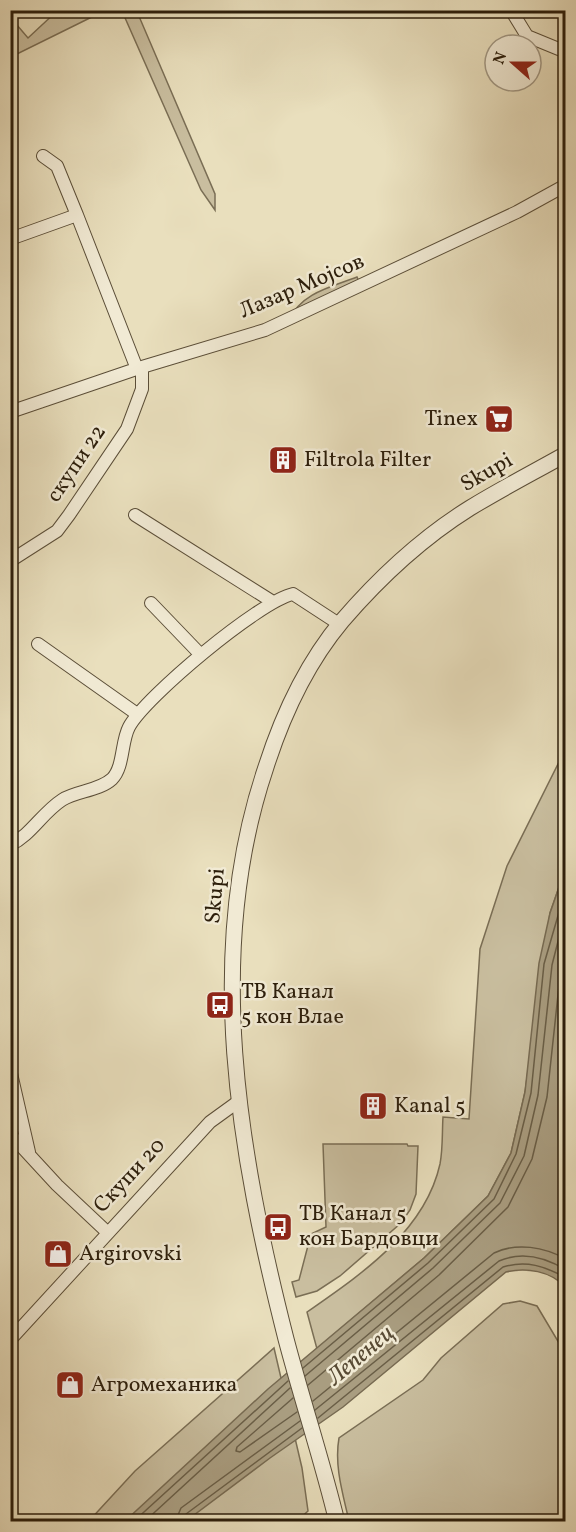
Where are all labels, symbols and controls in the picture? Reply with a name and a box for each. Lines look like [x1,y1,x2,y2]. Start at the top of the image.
north arrow [483,33,543,93]
text: N [489,49,513,68]
street label: Лазар Мојсов [235,247,369,327]
supermarket icon: Tinex [483,403,515,435]
place label: Tinex [425,404,478,435]
street label: скупи 22 [40,419,114,509]
building icon: Filtrola Filter [267,444,299,476]
place label: Filtrola Filter [304,445,431,476]
street label: Skupi [455,446,519,500]
street label: Skupi [198,867,234,925]
place label: ТВ Канал 5 кон Влае [241,977,344,1033]
bus stop icon: ТВ Канал 5 кон Влае [204,989,236,1021]
building icon: Kanal 5 [357,1090,389,1122]
place label: Kanal 5 [394,1091,466,1122]
street label: Скупи 20 [87,1131,173,1221]
place label: ТВ Канал 5 кон Бардовци [299,1199,439,1255]
bus stop icon: ТВ Канал 5 кон Бардовци [262,1211,294,1243]
shop icon: Argirovski [42,1238,74,1270]
place label: Argirovski [79,1239,182,1270]
water label: Лепенец [319,1318,402,1395]
shop icon: Агромеханика [54,1369,86,1401]
place label: Агромеханика [91,1370,238,1401]

